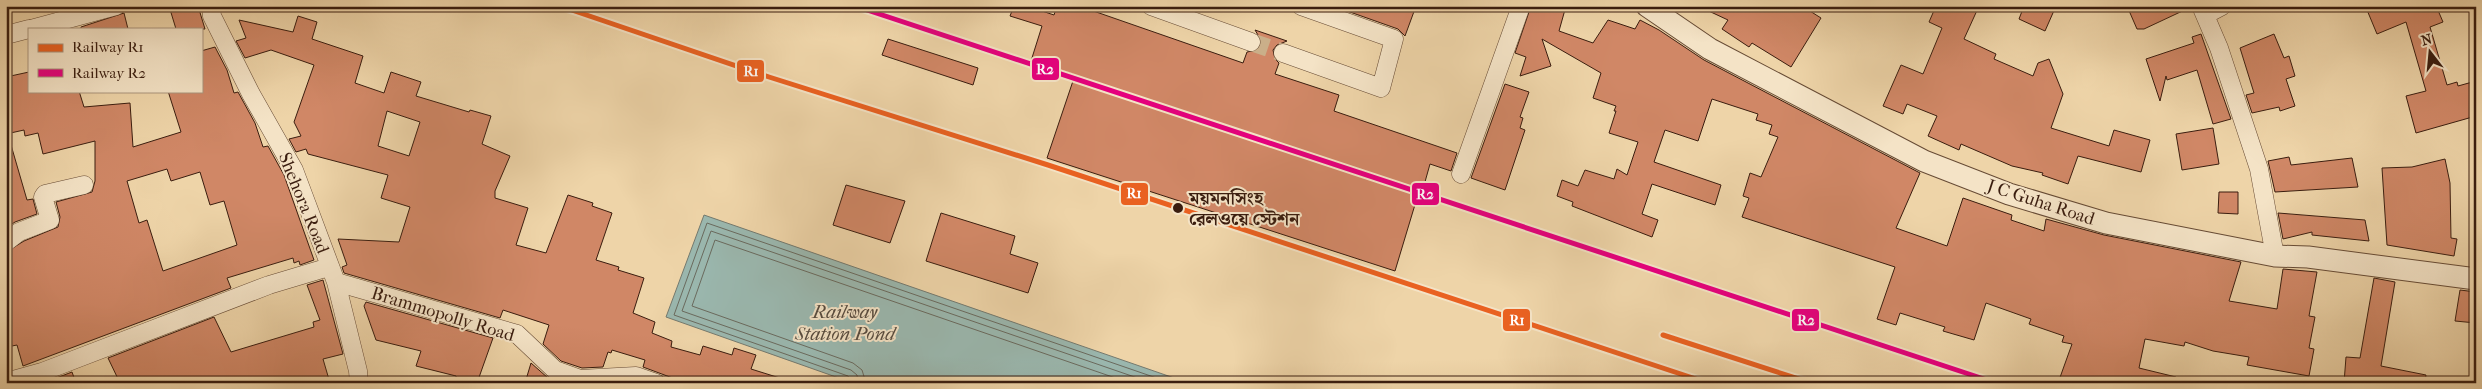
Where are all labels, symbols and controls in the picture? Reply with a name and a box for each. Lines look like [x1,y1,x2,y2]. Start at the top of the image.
legend [28,28,202,92]
north arrow [2404,28,2454,78]
text: N [2419,30,2434,50]
text: Railway R1 [72,38,144,56]
line badge: R2 [1031,57,1060,81]
line badge: R1 [736,59,765,83]
text: R2 [1036,61,1054,78]
text: R1 [743,63,759,80]
text: Railway R2 [72,64,146,82]
street label: Shehora Road [274,150,333,257]
street label: J C Guha Road [1982,175,2097,230]
line badge: R1 [1120,182,1149,206]
line badge: R2 [1411,182,1440,206]
text: R1 [1126,185,1142,202]
text: R2 [1416,186,1434,203]
place label: ময়মনসিংহ রেলওয়ে স্টেশন [1188,188,1300,230]
marker: ময়মনসিংহ রেলওয়ে স্টেশন [1171,201,1185,215]
street label: Brammopolly Road [369,283,517,346]
water label: Railway Station Pond [794,301,897,345]
line badge: R1 [1502,308,1531,332]
line badge: R2 [1791,308,1820,332]
text: R1 [1509,312,1525,329]
text: R2 [1797,312,1815,329]

